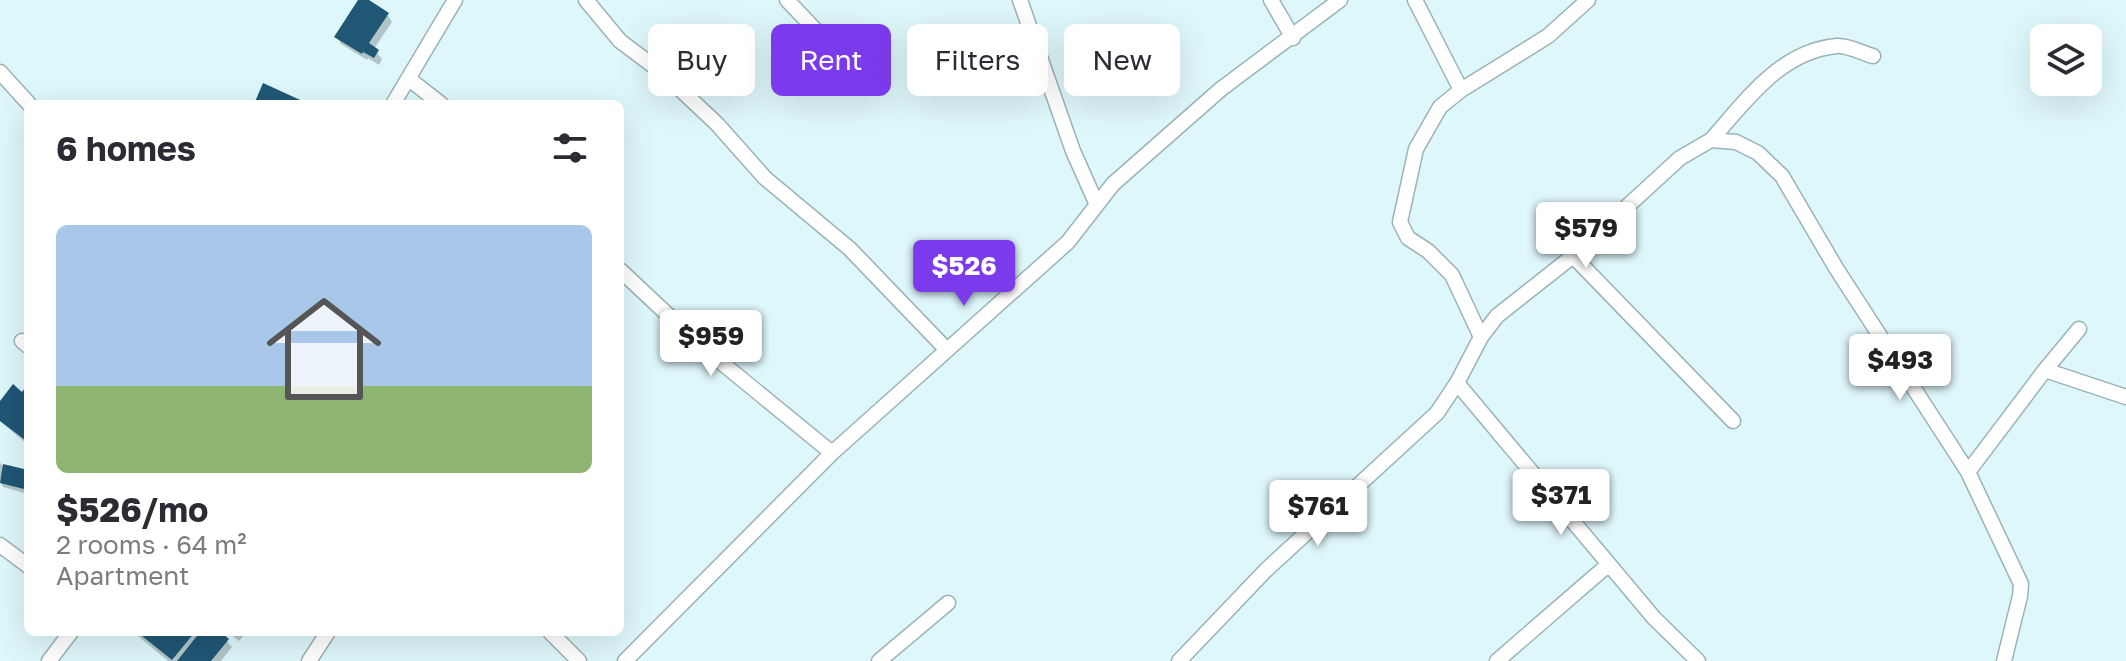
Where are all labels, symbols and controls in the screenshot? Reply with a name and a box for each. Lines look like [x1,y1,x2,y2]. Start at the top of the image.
chip: Buy [648,24,755,96]
chip: Rent [771,24,891,96]
chip: Filters [907,24,1048,96]
chip: New [1064,24,1180,96]
map controls [2030,24,2102,96]
button: layers [2030,24,2102,96]
icon: filters [548,126,592,170]
text: 6 homes [56,128,196,168]
pin: $579 [1539,202,1633,270]
text: $579 [1554,212,1618,243]
pin: $526 [917,240,1011,308]
text: $526 [931,250,997,281]
icon: home [252,277,396,421]
pin: $959 [664,310,758,378]
text: $959 [678,320,744,351]
pin: $493 [1853,334,1947,402]
text: $493 [1867,344,1933,375]
pin: $371 [1514,469,1608,537]
text: $371 [1531,479,1591,510]
pin: $761 [1271,480,1365,548]
text: $526/mo [56,489,208,529]
text: $761 [1287,490,1349,521]
text: 2 rooms · 64 m² [56,529,247,560]
text: Apartment [56,560,189,591]

